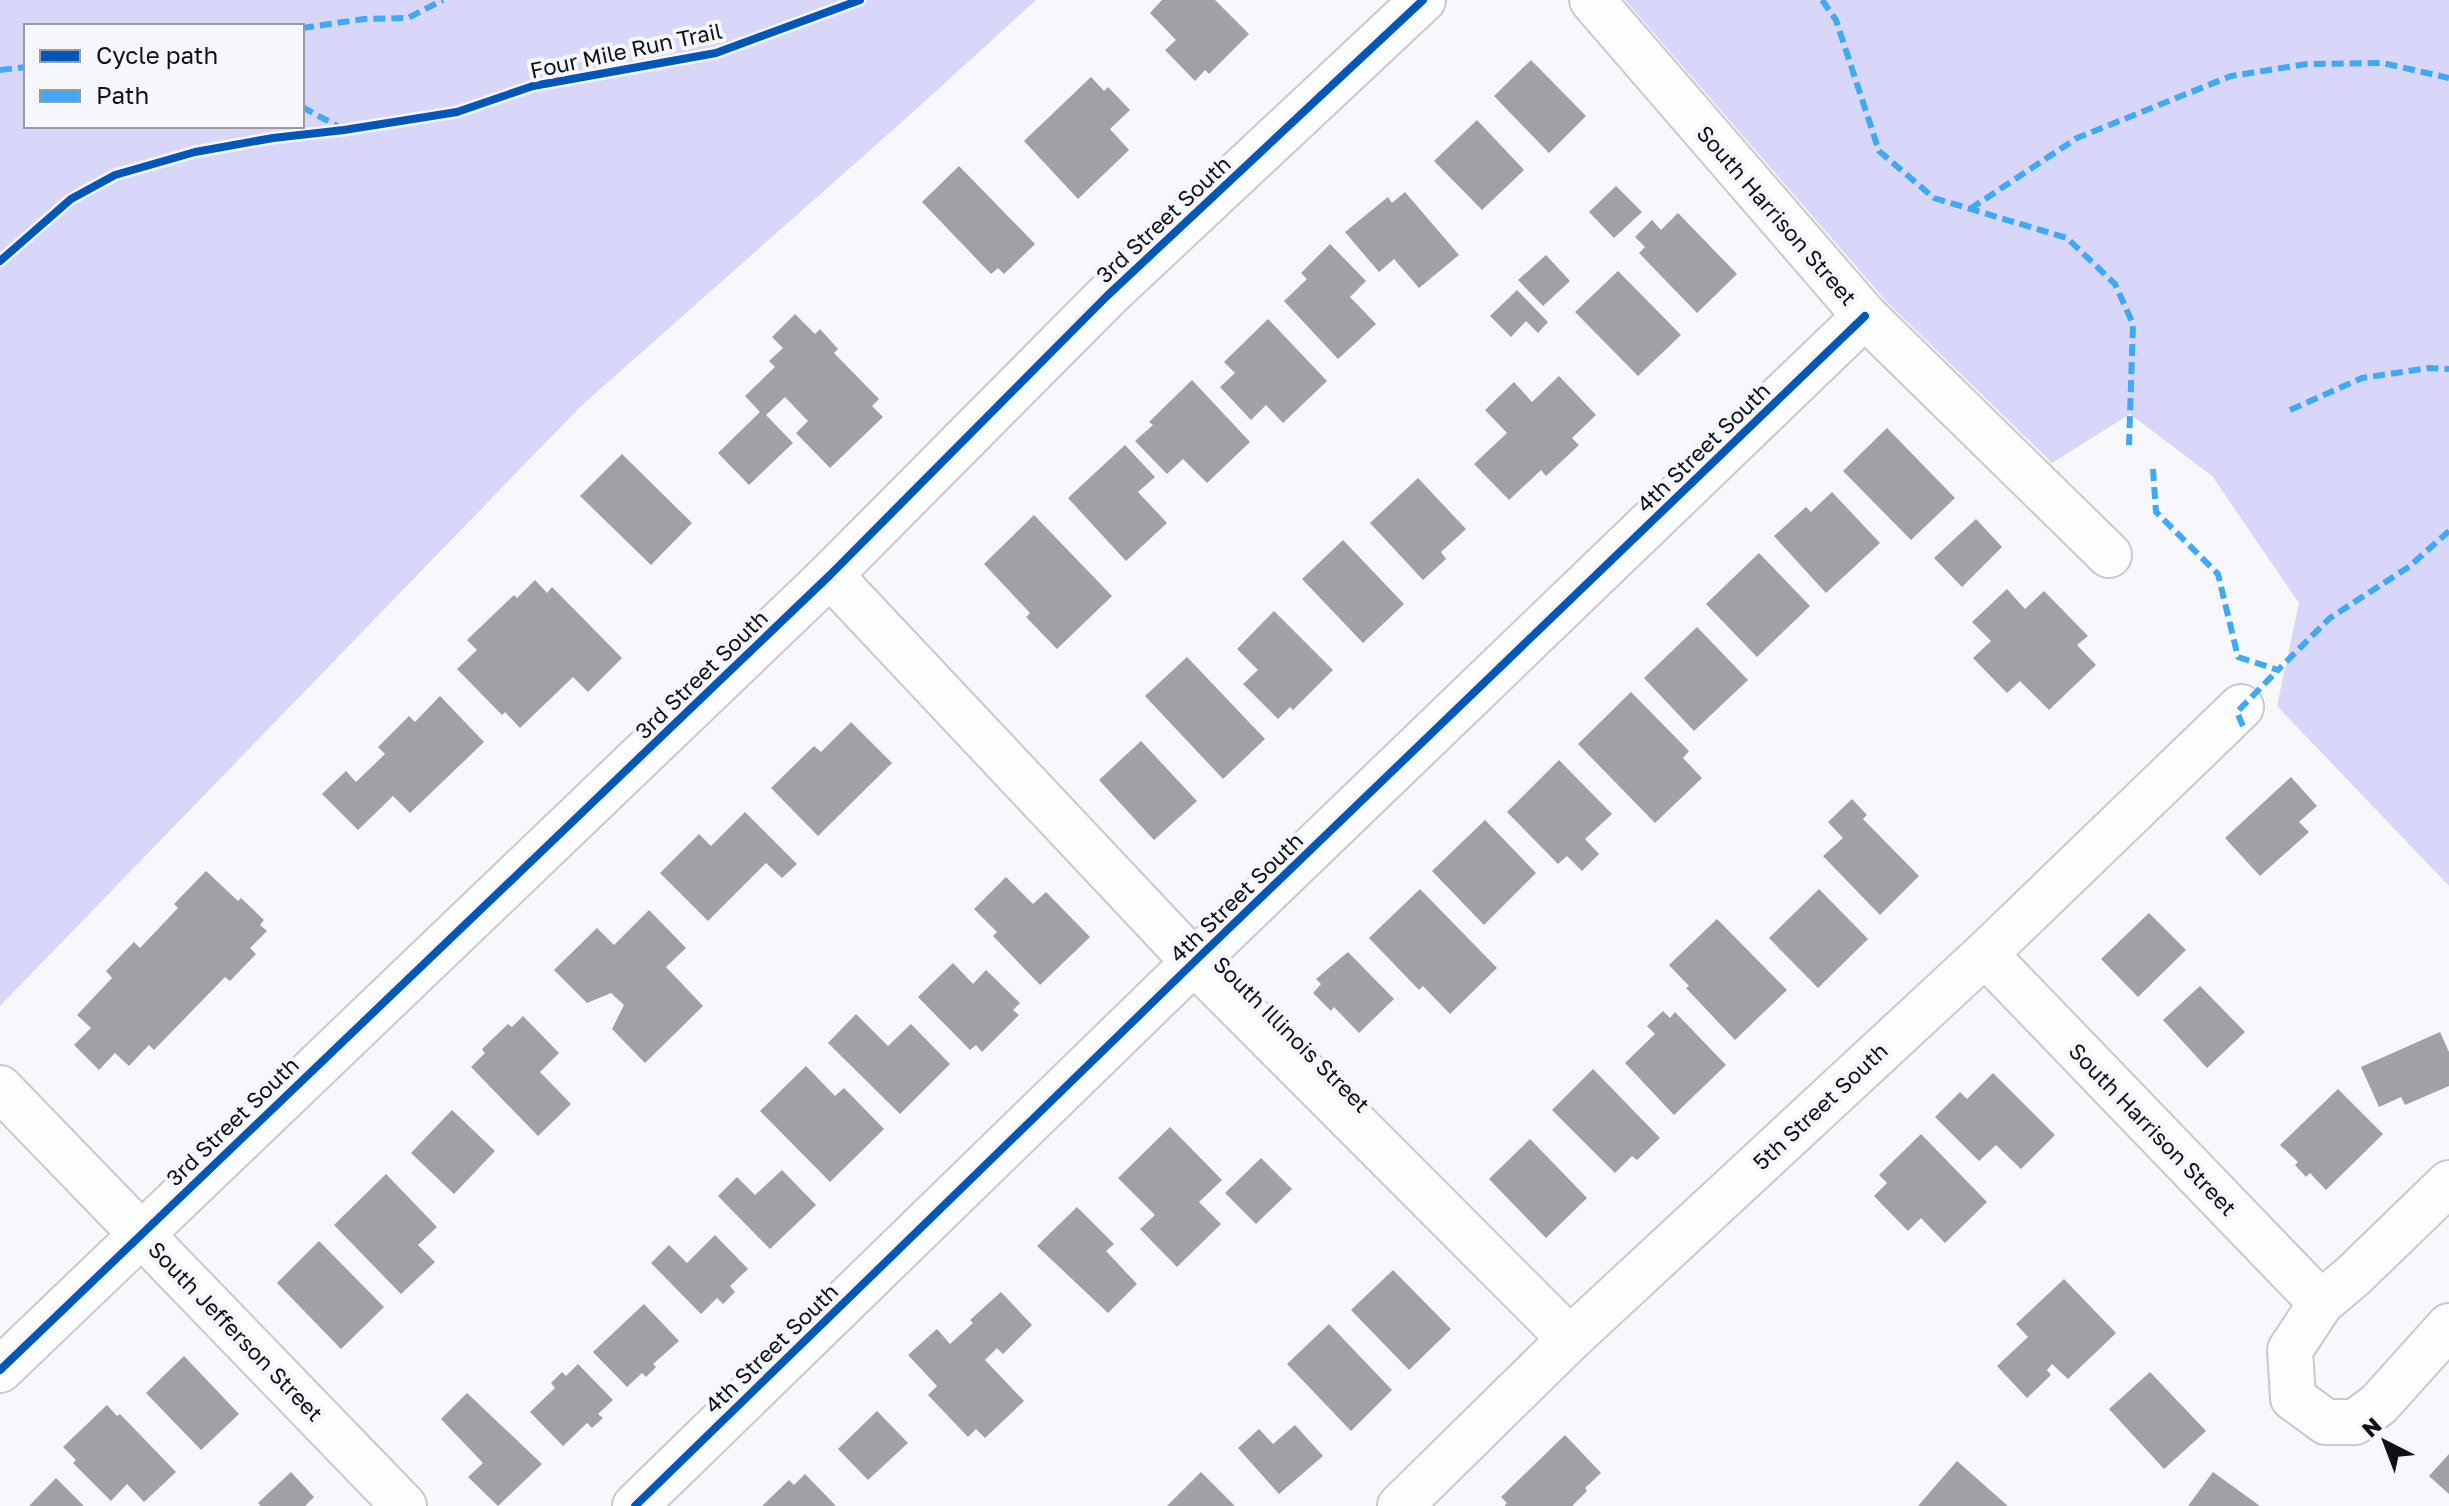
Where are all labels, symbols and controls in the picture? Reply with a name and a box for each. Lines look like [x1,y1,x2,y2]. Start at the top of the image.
street label: Four Mile Run Trail [528,16,724,84]
legend [24,24,304,128]
text: Cycle path [96,40,218,69]
text: Path [96,80,149,109]
street label: South Harrison Street [1691,119,1863,311]
street label: 3rd Street South [1090,150,1236,288]
street label: 4th Street South [1631,377,1775,517]
street label: 3rd Street South [629,604,773,744]
street label: 4th Street South [1164,827,1308,967]
street label: South Illinois Street [1208,950,1376,1118]
street label: 5th Street South [1747,1037,1893,1175]
street label: South Harrison Street [2064,1037,2242,1221]
street label: 3rd Street South [160,1051,304,1191]
street label: South Jefferson Street [143,1235,329,1427]
street label: 4th Street South [699,1278,843,1418]
north arrow [2345,1402,2425,1482]
text: N [2356,1411,2387,1442]

